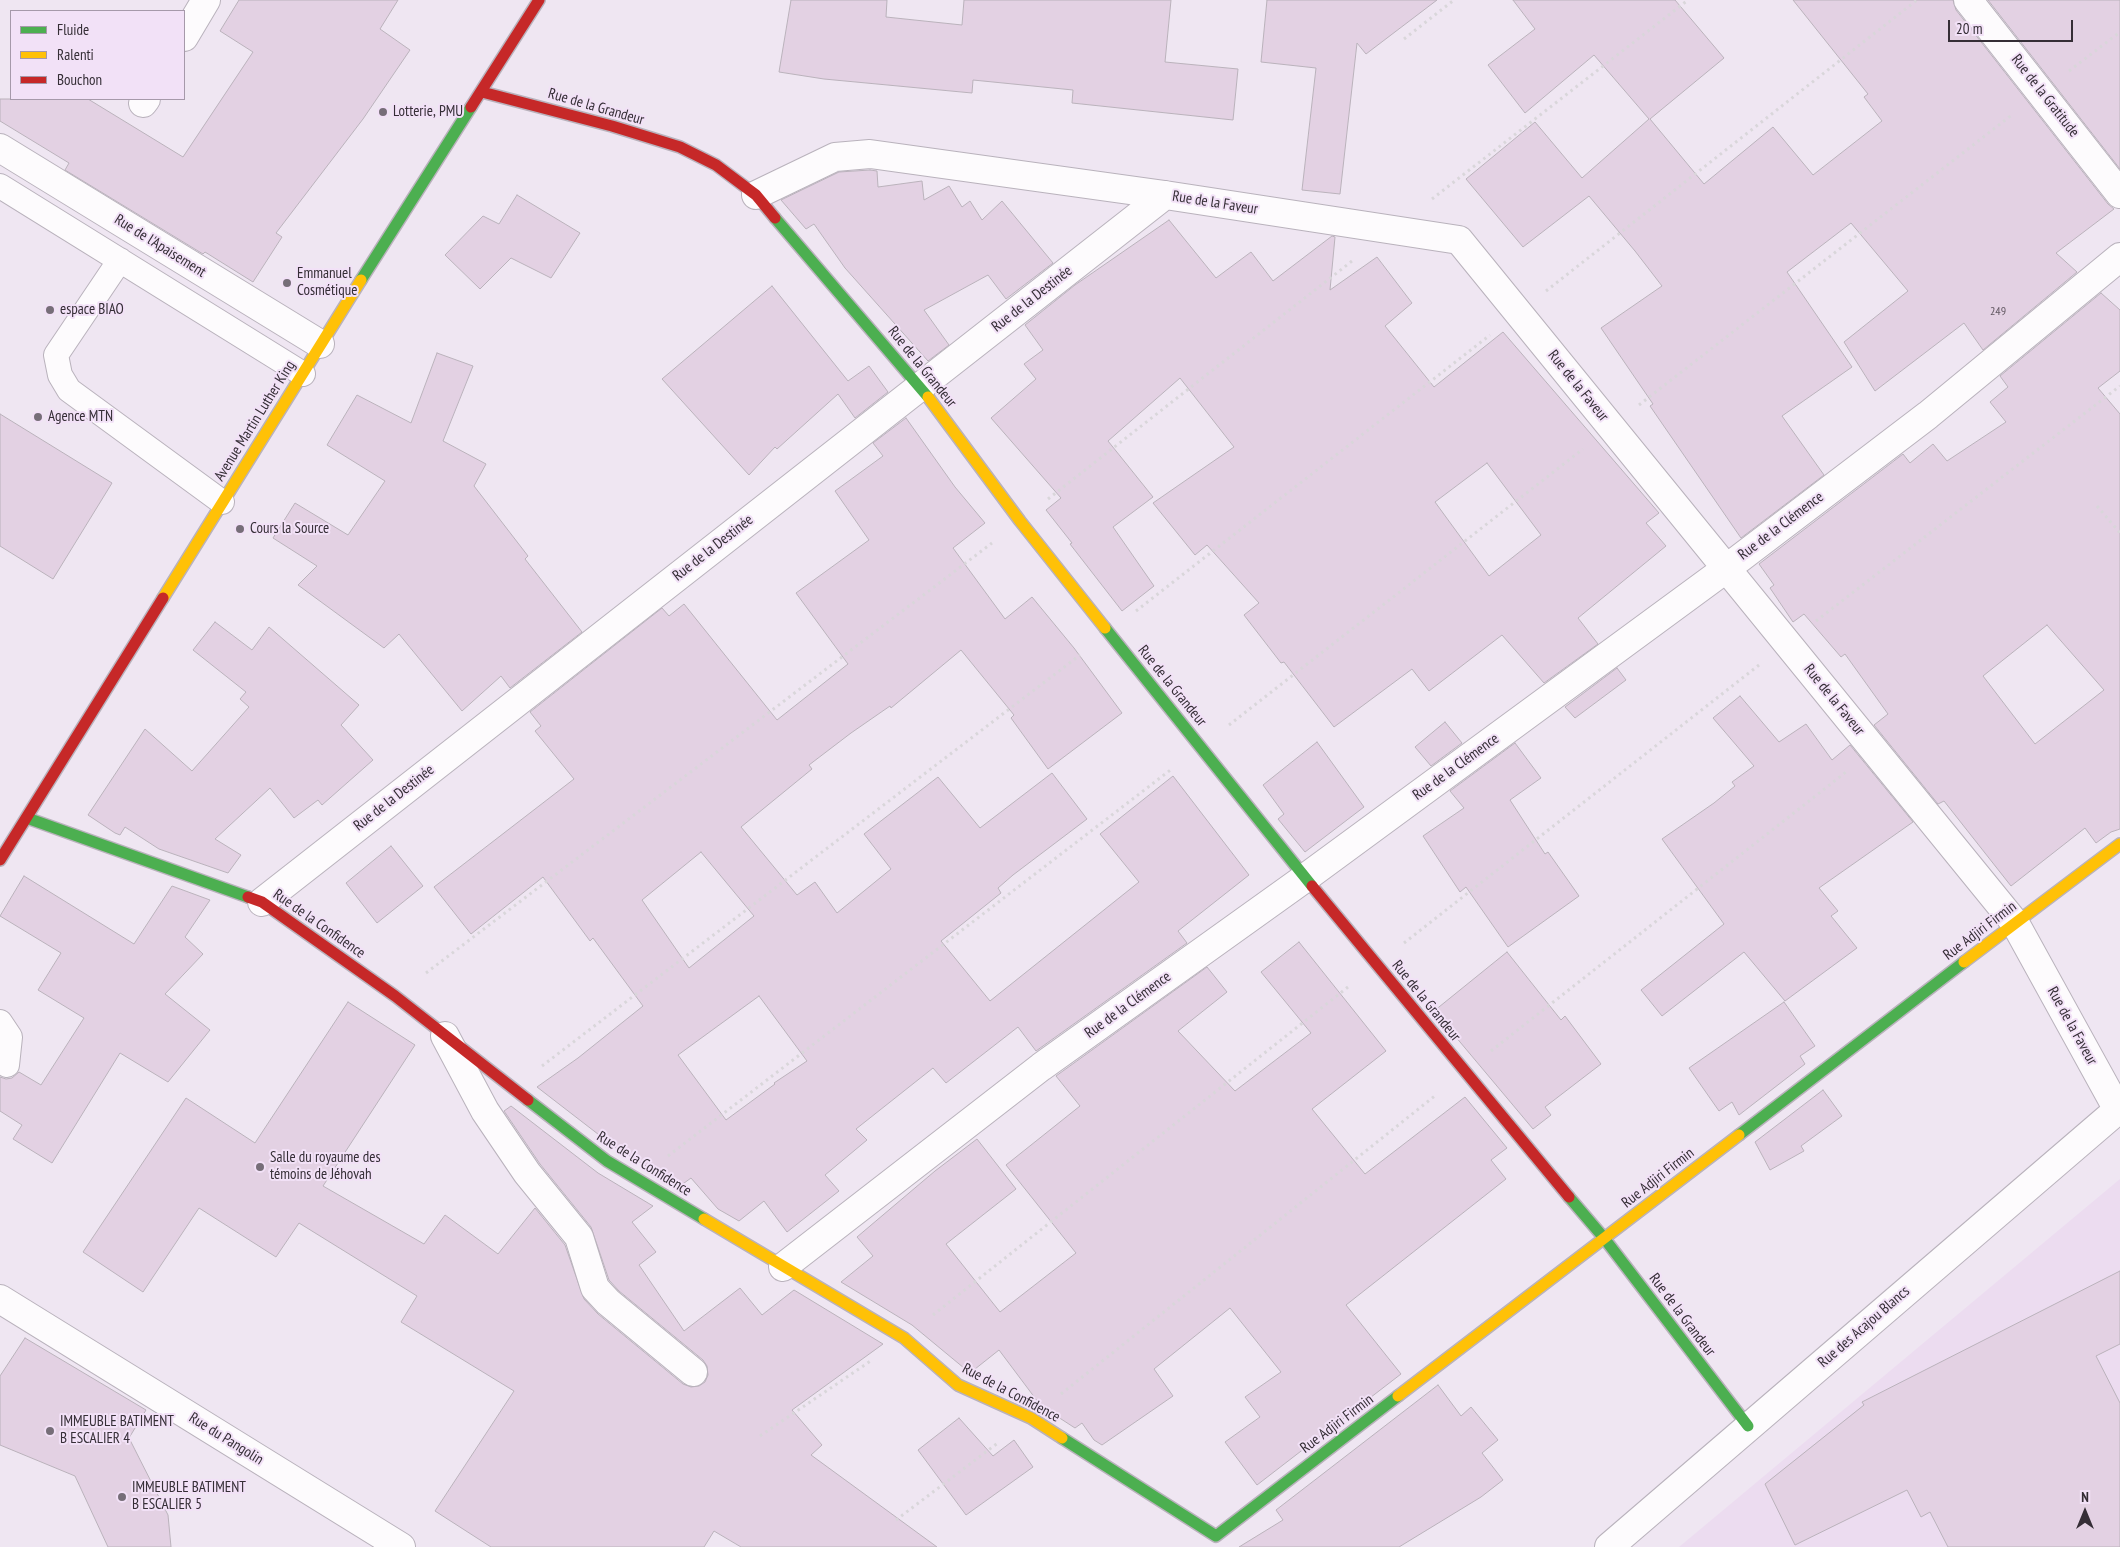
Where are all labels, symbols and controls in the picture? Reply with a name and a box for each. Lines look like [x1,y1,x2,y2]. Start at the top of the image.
legend [10,10,185,100]
scale bar [1950,10,2075,42]
text: 20 m [1956,19,1982,38]
text: Fluide [57,20,89,39]
text: Ralenti [57,45,94,64]
street label: Rue de la Gratitude [2007,51,2083,141]
text: Bouchon [57,70,102,89]
street label: Rue de la Grandeur [546,85,646,129]
place label: Lotterie, PMU [393,103,463,121]
marker: Lotterie, PMU [377,106,389,118]
street label: Rue de la Faveur [1171,187,1259,219]
street label: Rue de l'Apaisement [111,211,209,281]
street label: Rue de la Destinée [988,262,1076,336]
place label: Emmanuel Cosmétique [297,265,358,300]
marker: Emmanuel Cosmétique [281,277,293,289]
place label: espace BIAO [60,301,124,319]
marker: espace BIAO [44,304,56,316]
house number: 249 [1990,305,2006,319]
street label: Rue de la Grandeur [884,323,960,411]
street label: Rue de la Faveur [1544,347,1612,425]
street label: Avenue Martin Luther King [211,357,299,485]
place label: Agence MTN [48,408,113,426]
marker: Agence MTN [32,411,44,423]
street label: Rue de la Clémence [1735,488,1827,564]
street label: Rue de la Destinée [669,511,757,585]
place label: Cours la Source [250,520,329,538]
marker: Cours la Source [234,523,246,535]
street label: Rue de la Grandeur [1134,642,1210,730]
street label: Rue de la Faveur [1800,661,1868,739]
street label: Rue de la Clémence [1409,730,1503,804]
street label: Rue de la Destinée [350,761,438,835]
street label: Rue de la Confidence [269,886,369,962]
street label: Rue Adjiri Firmin [1940,898,2020,964]
street label: Rue de la Grandeur [1388,957,1464,1045]
street label: Rue de la Clémence [1081,968,1175,1042]
street label: Rue de la Faveur [2043,984,2101,1068]
street label: Rue de la Confidence [593,1128,695,1200]
street label: Rue Adjiri Firmin [1618,1144,1698,1212]
place label: Salle du royaume des témoins de Jéhovah [270,1149,380,1184]
marker: Salle du royaume des témoins de Jéhovah [254,1161,266,1173]
street label: Rue de la Grandeur [1645,1270,1719,1360]
street label: Rue des Acajou Blancs [1815,1282,1913,1372]
street label: Rue de la Confidence [959,1360,1063,1426]
street label: Rue Adjiri Firmin [1297,1391,1377,1457]
street label: Rue du Pangolin [185,1409,267,1469]
place label: IMMEUBLE BATIMENT B ESCALIER 4 [60,1413,174,1448]
marker: IMMEUBLE BATIMENT B ESCALIER 4 [44,1425,56,1437]
place label: IMMEUBLE BATIMENT B ESCALIER 5 [132,1479,246,1514]
north arrow [2060,1487,2110,1537]
text: N [2081,1488,2089,1506]
marker: IMMEUBLE BATIMENT B ESCALIER 5 [116,1491,128,1503]

